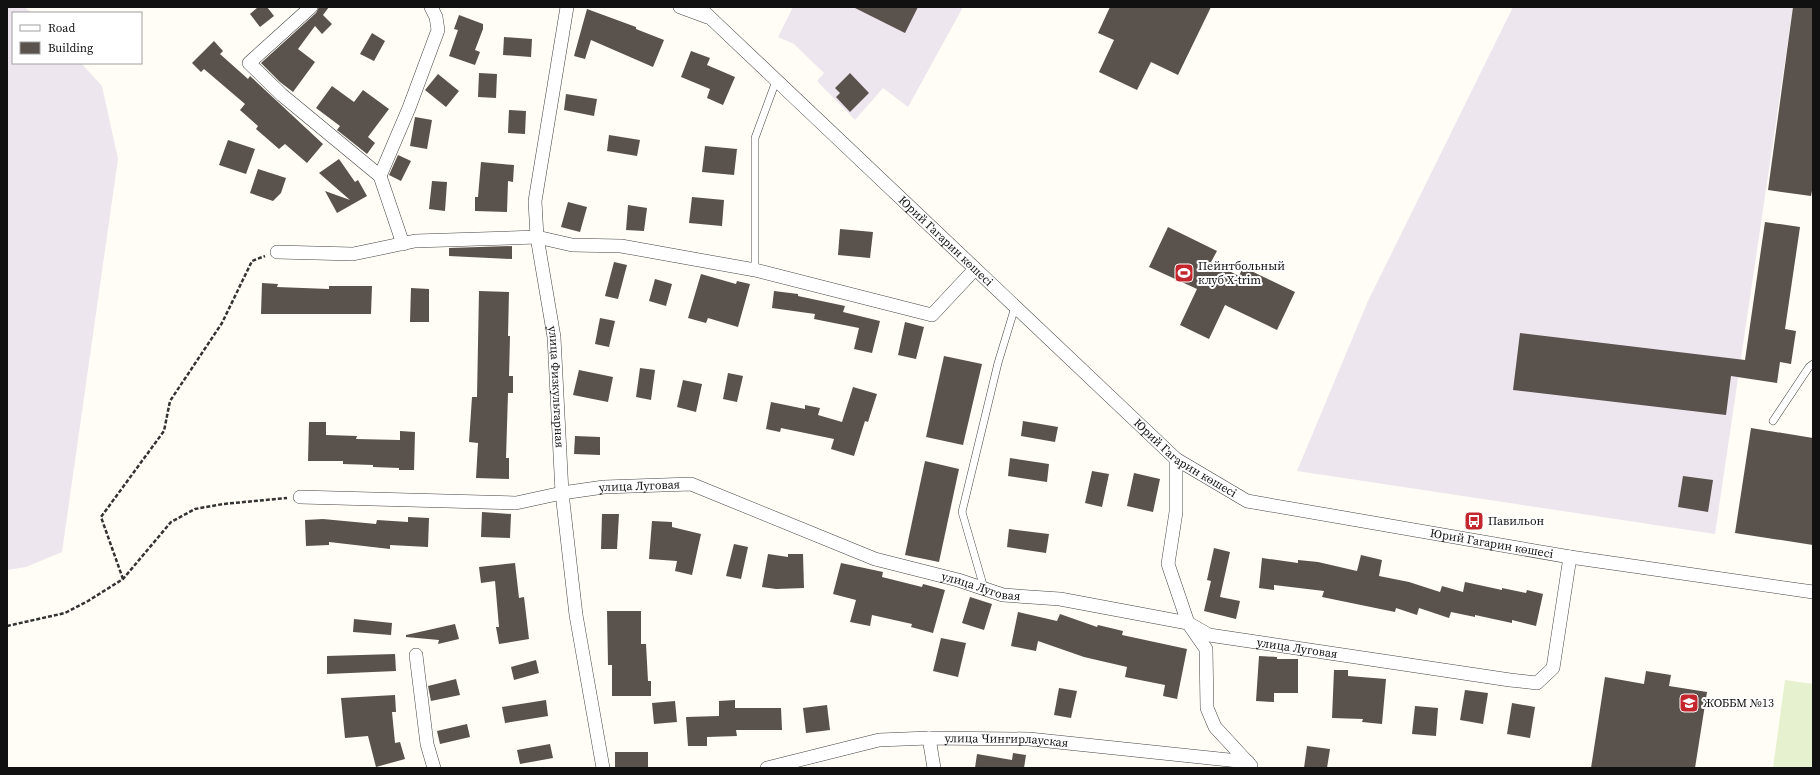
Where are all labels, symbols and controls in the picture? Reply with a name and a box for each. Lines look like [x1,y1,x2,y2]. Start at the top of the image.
legend [12,12,142,64]
text: Road [48,20,75,36]
text: Building [48,40,93,56]
street label: Юрий Гагарин көшесі [895,192,997,290]
place label: Пейнтбольный клуб X-trim [1198,258,1285,288]
sports icon: Пейнтбольный клуб X-trim [1173,262,1195,284]
street label: улица Физкультарная [544,325,568,448]
street label: Юрий Гагарин көшесі [1130,415,1240,501]
street label: улица Луговая [598,476,680,496]
bus stop icon: Павильон [1463,510,1485,532]
place label: Павильон [1488,513,1545,529]
street label: Юрий Гагарин көшесі [1429,525,1555,562]
street label: улица Луговая [940,568,1021,604]
street label: улица Луговая [1256,634,1339,662]
school or university icon: ЖОББМ №13 [1678,692,1700,714]
place label: ЖОББМ №13 [1703,695,1774,711]
street label: улица Чингирлауская [945,730,1069,751]

